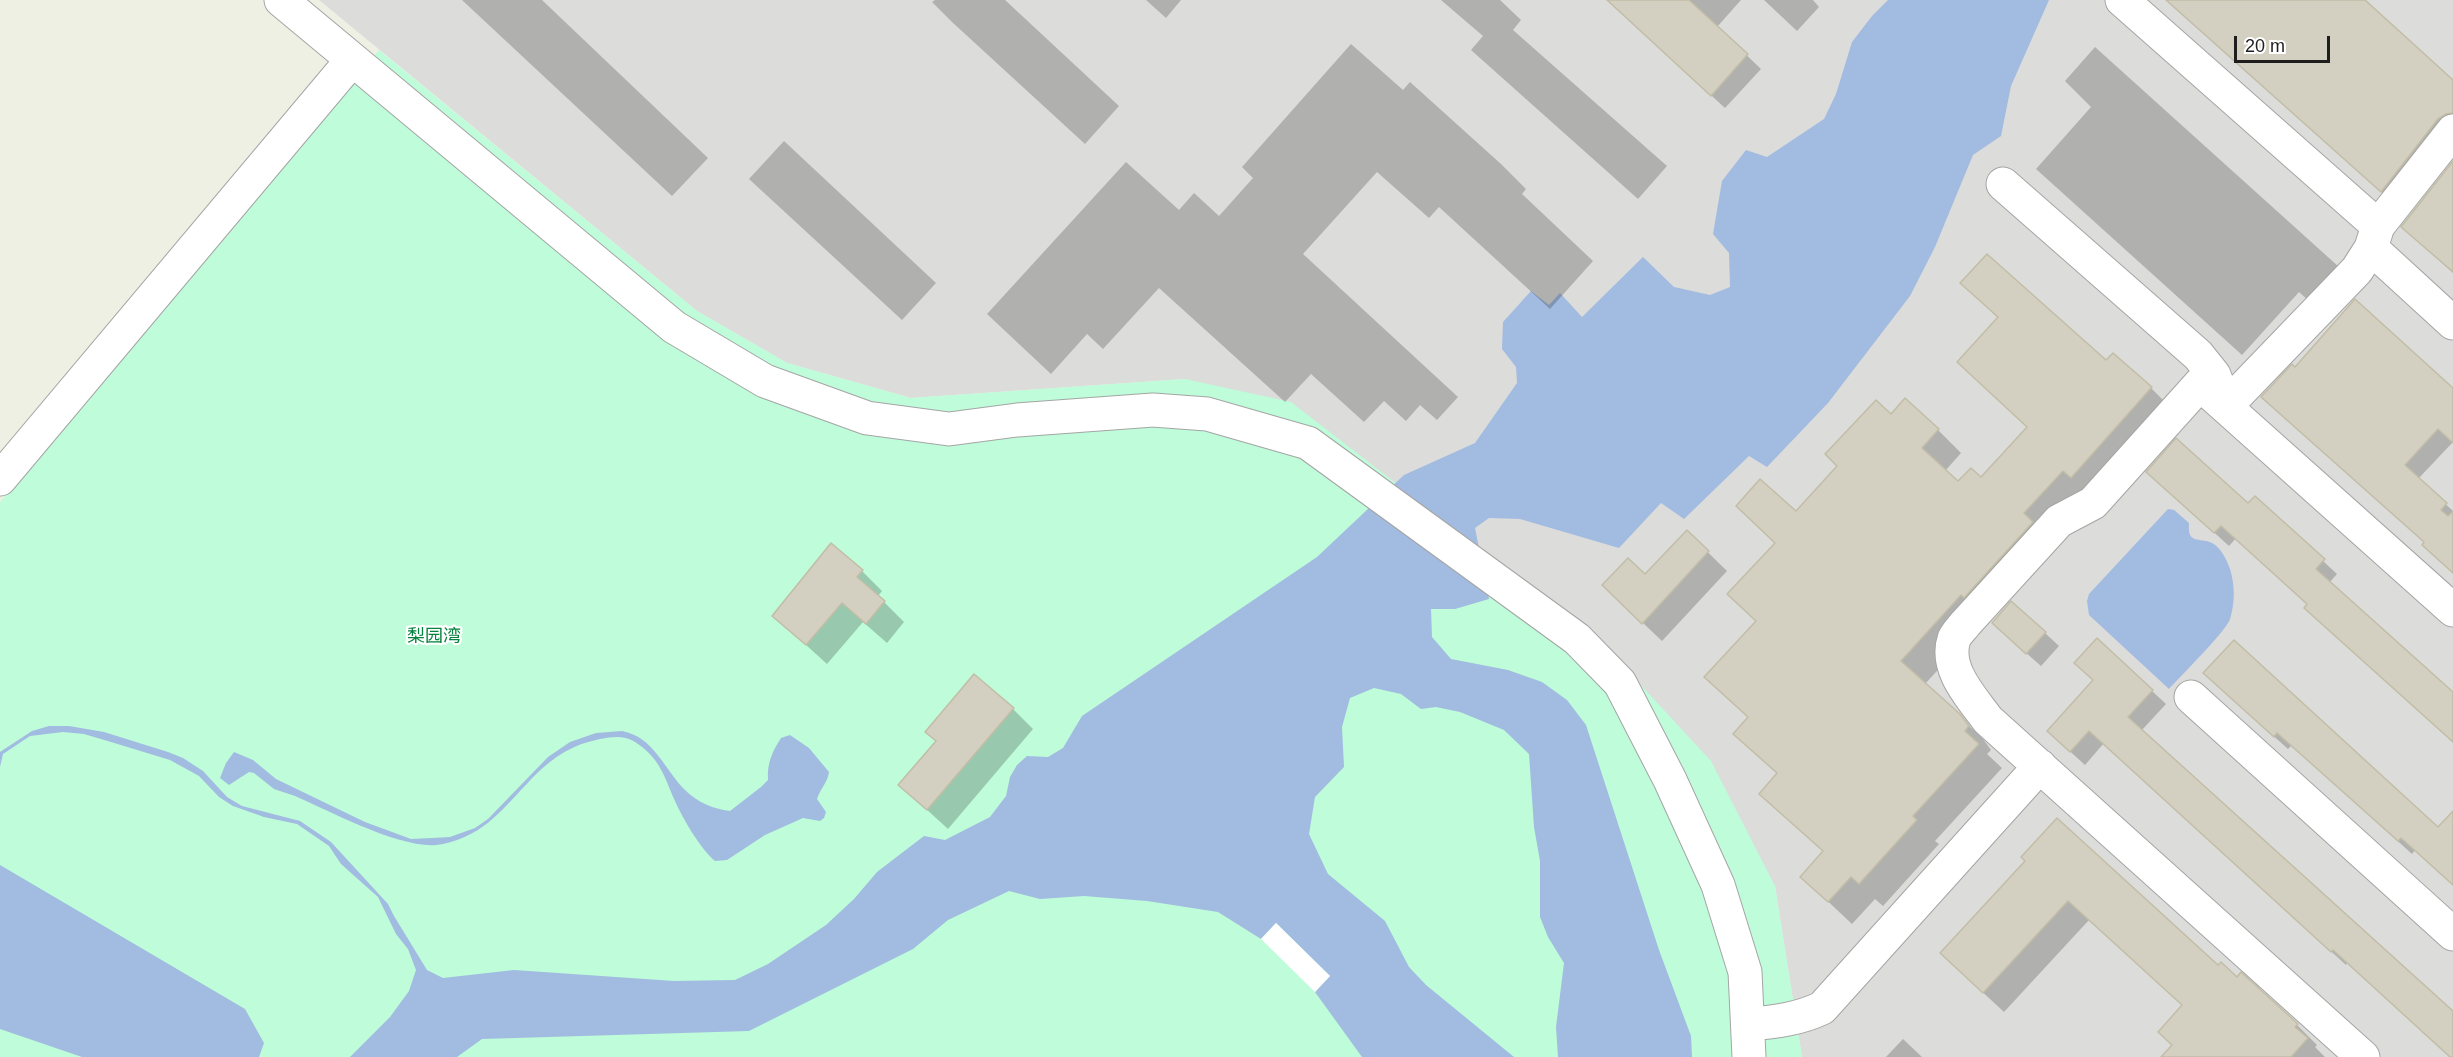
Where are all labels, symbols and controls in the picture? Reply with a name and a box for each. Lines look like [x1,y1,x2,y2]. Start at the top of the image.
scale bar [2237,24,2333,62]
text: 20 m [2245,36,2285,56]
park label: 梨园湾 [407,626,461,648]

